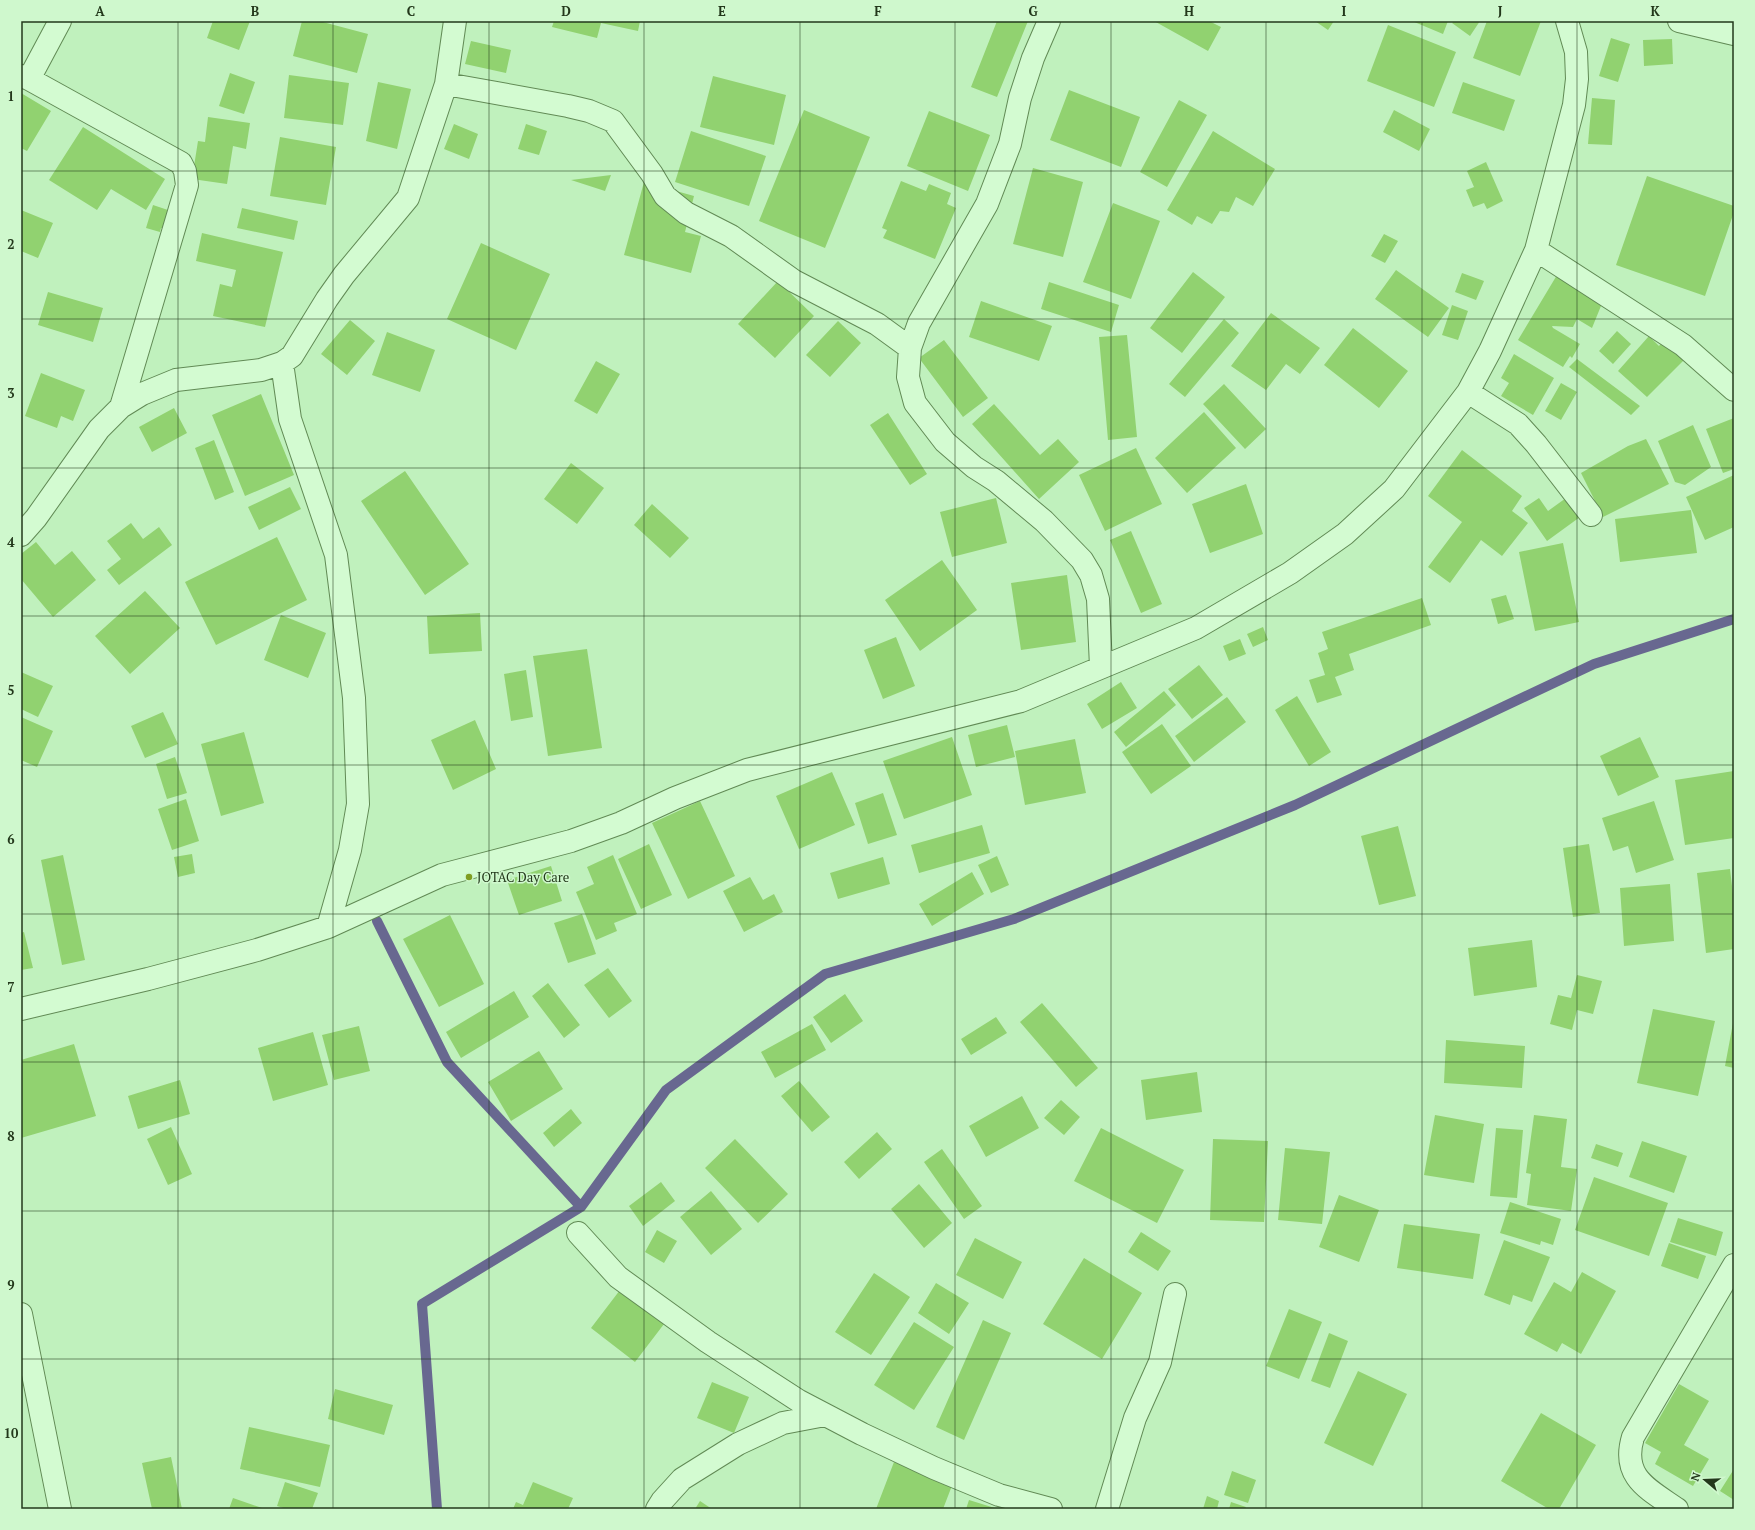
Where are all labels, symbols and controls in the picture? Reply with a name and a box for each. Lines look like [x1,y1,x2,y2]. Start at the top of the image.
text: A [95,2,105,20]
text: B [251,2,259,20]
text: C [407,2,415,20]
text: D [561,2,571,20]
text: E [718,2,726,20]
text: F [874,2,882,20]
text: G [1028,2,1038,20]
text: H [1184,2,1194,20]
text: I [1342,2,1347,20]
text: J [1498,2,1503,20]
text: K [1650,2,1660,20]
text: 1 [7,87,15,105]
text: 2 [7,235,15,253]
text: 3 [7,384,15,402]
text: 4 [7,533,15,551]
text: 5 [7,681,15,699]
text: 6 [7,830,15,848]
place label: JOTAC Day Care [477,868,569,886]
marker: JOTAC Day Care [464,872,474,882]
text: 7 [7,978,15,996]
text: 8 [7,1127,15,1145]
text: 9 [7,1276,15,1294]
text: 10 [4,1424,19,1442]
north arrow [1685,1460,1725,1500]
text: N [1688,1470,1704,1483]

